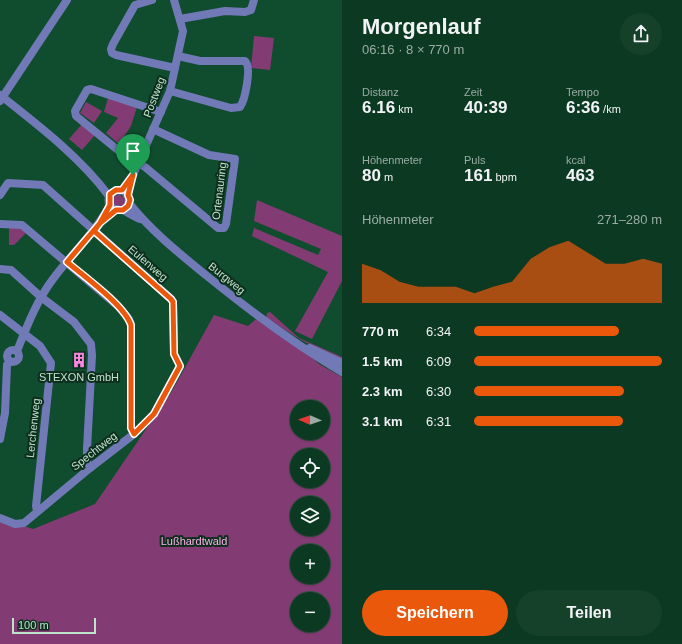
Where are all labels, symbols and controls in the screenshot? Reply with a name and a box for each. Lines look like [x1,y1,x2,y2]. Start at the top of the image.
button: share [620,13,662,55]
text: Morgenlauf [362,14,481,39]
text: 06:16 · 8 × 770 m [362,42,464,57]
street label: Postweg [141,75,167,119]
text: Distanz [362,86,399,98]
text: Zeit [464,86,482,98]
text: Tempo [566,86,599,98]
text: 6.16 [362,98,395,117]
text: 40:39 [464,98,507,117]
text: 6:36 [566,98,600,117]
text: km [395,103,413,115]
text: /km [600,103,621,115]
pin [116,134,150,175]
icon: arrive [122,140,144,162]
text: Höhenmeter [362,154,423,166]
text: Puls [464,154,485,166]
text: kcal [566,154,586,166]
street label: Ortenauring [210,161,228,221]
text: 80 [362,166,381,185]
text: 161 [464,166,492,185]
text: 463 [566,166,594,185]
text: m [381,171,393,183]
text: bpm [492,171,517,183]
text: Höhenmeter [362,212,434,227]
text: 271–280 m [597,212,662,227]
street label: Eulenweg [126,243,170,283]
street label: Burgweg [206,260,248,296]
text: 770 m [362,324,399,339]
text: 6:34 [426,324,451,339]
building icon: STEXON GmbH [70,351,88,369]
text: 1.5 km [362,354,402,369]
text: 6:09 [426,354,451,369]
place label: STEXON GmbH [39,371,119,383]
text: 2.3 km [362,384,402,399]
text: 6:30 [426,384,451,399]
street label: Lerchenweg [24,398,42,458]
north arrow [290,400,330,440]
map controls [290,400,330,632]
text: 3.1 km [362,414,402,429]
text: 6:31 [426,414,451,429]
street label: Spechtweg [69,430,119,472]
button: locate [290,448,330,488]
button: layers [290,496,330,536]
park label: Lußhardtwald [161,535,227,547]
button: + [290,544,330,584]
button: Speichern [362,590,508,636]
button: Teilen [516,590,662,636]
button: − [290,592,330,632]
scale bar [12,616,96,635]
text: 100 m [18,619,49,631]

